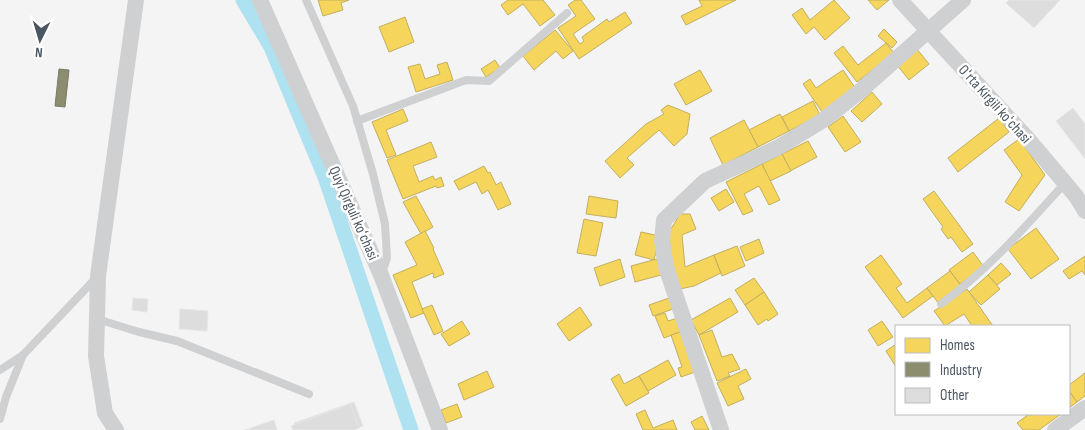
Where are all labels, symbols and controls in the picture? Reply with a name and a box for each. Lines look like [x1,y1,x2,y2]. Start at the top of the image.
north arrow [15,15,65,65]
text: N [34,44,43,61]
street label: Oʻrta Kirgili koʻchasi [954,61,1035,148]
street label: Quyi Qirguli koʻchasi [324,163,383,263]
legend [895,325,1070,415]
text: Homes [940,336,975,355]
text: Industry [940,361,982,380]
text: Other [940,386,969,405]

